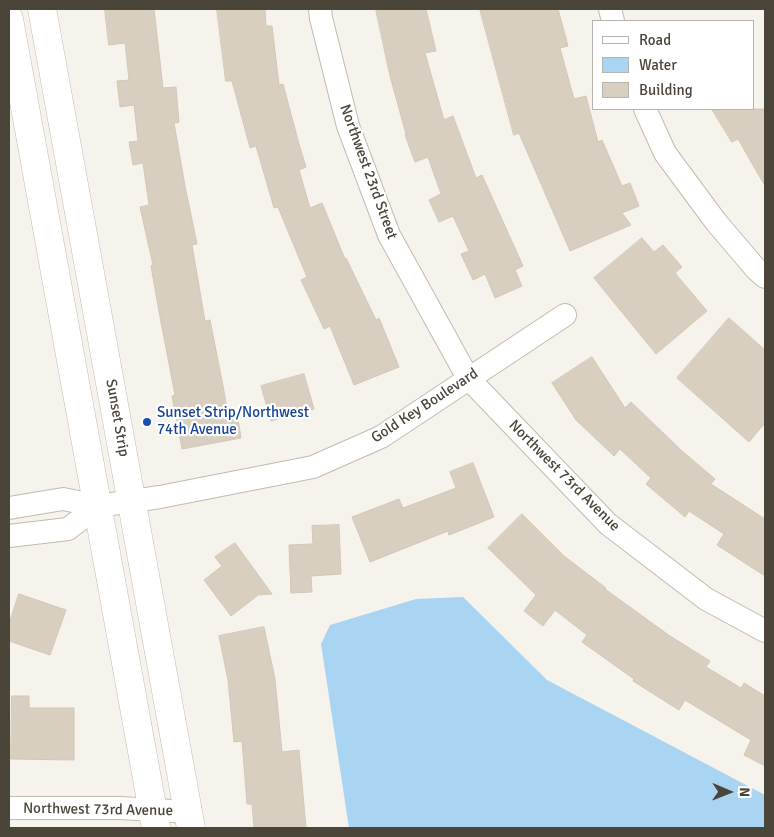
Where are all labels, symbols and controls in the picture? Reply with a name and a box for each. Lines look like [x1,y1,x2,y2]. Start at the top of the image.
legend [592,20,754,110]
text: Road [639,31,671,49]
text: Water [639,56,677,74]
text: Building [639,81,693,99]
street label: Northwest 23rd Street [335,102,401,242]
street label: Gold Key Boulevard [368,365,482,447]
street label: Sunset Strip [101,378,133,458]
place label: Sunset Strip/Northwest 74th Avenue [157,404,309,439]
marker: Sunset Strip/Northwest 74th Avenue [141,416,153,428]
street label: Northwest 73rd Avenue [505,417,623,535]
north arrow [704,767,754,817]
text: N [736,787,753,797]
street label: Northwest 73rd Avenue [23,800,173,820]

